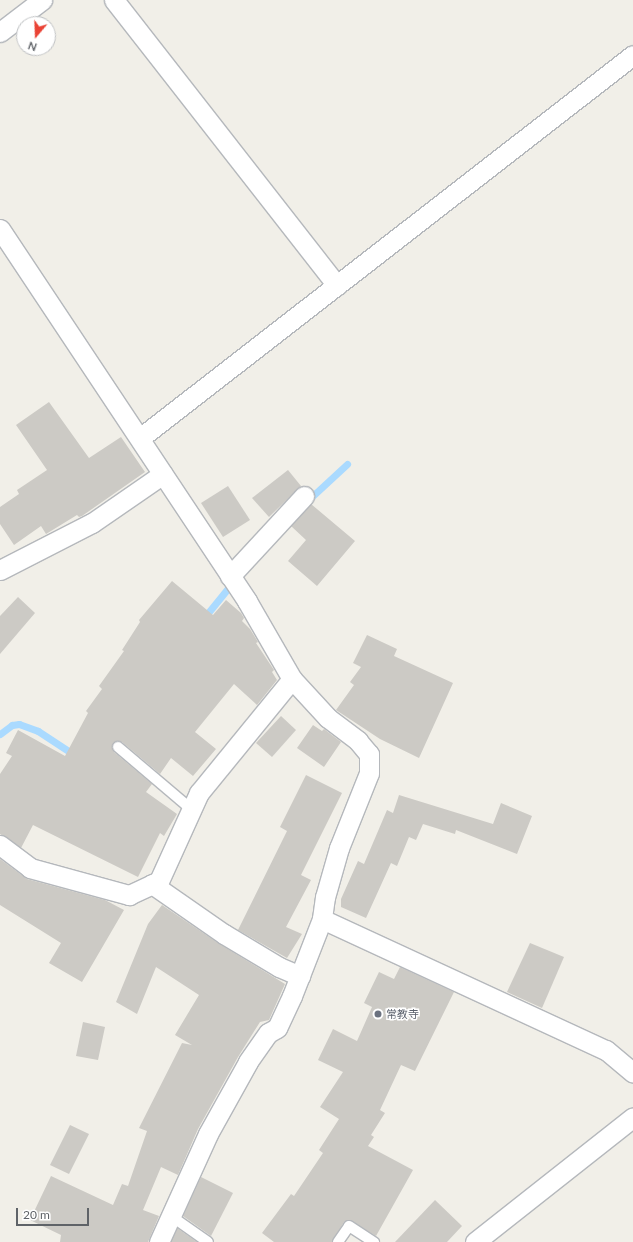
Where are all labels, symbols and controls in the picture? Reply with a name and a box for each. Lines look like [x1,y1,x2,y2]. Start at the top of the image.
north arrow [16,16,56,56]
text: N [26,39,38,54]
place label: 常教寺 [386,1007,419,1021]
marker: 常教寺 [373,1009,383,1019]
scale bar [18,1200,91,1226]
text: 20 m [23,1207,50,1222]

